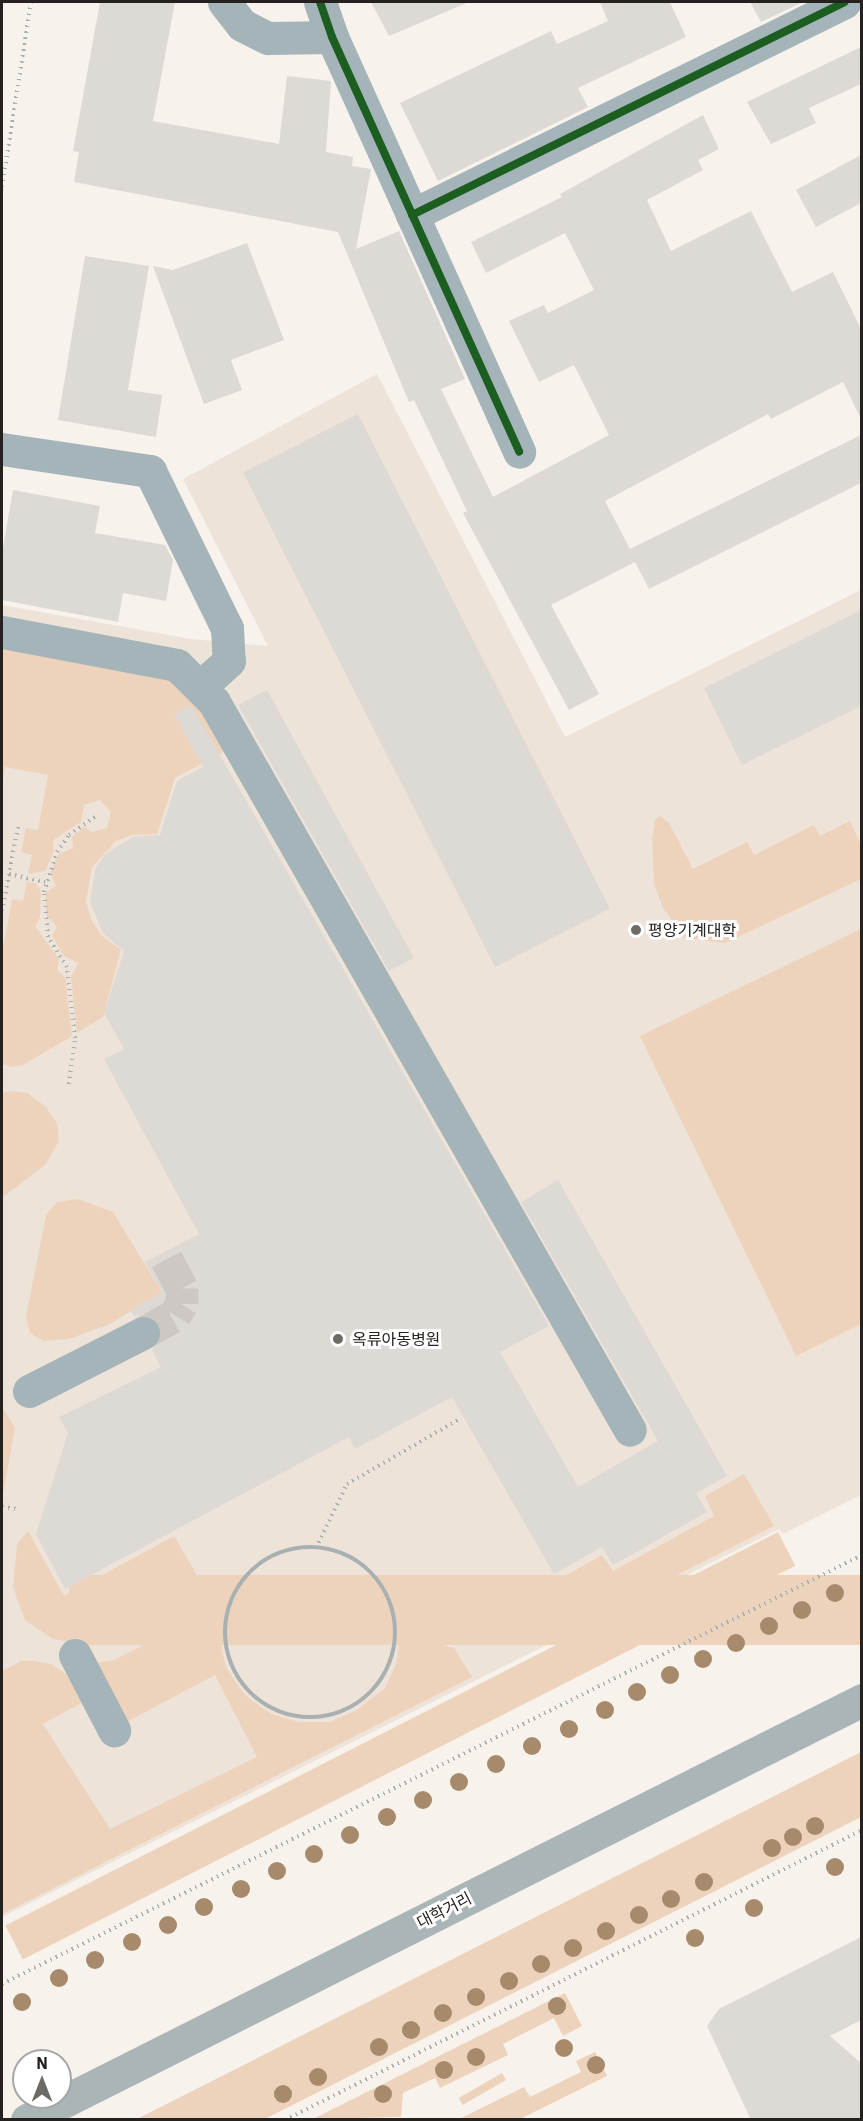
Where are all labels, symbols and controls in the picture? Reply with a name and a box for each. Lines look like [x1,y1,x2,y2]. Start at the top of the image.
place label: 평양기계대학 [648,920,736,940]
marker: 평양기계대학 [629,923,643,937]
place label: 옥류아동병원 [352,1329,440,1349]
marker: 옥류아동병원 [329,1330,347,1348]
street label: 대학거리 [413,1888,475,1932]
north arrow [12,2049,72,2109]
text: N [36,2053,48,2073]

